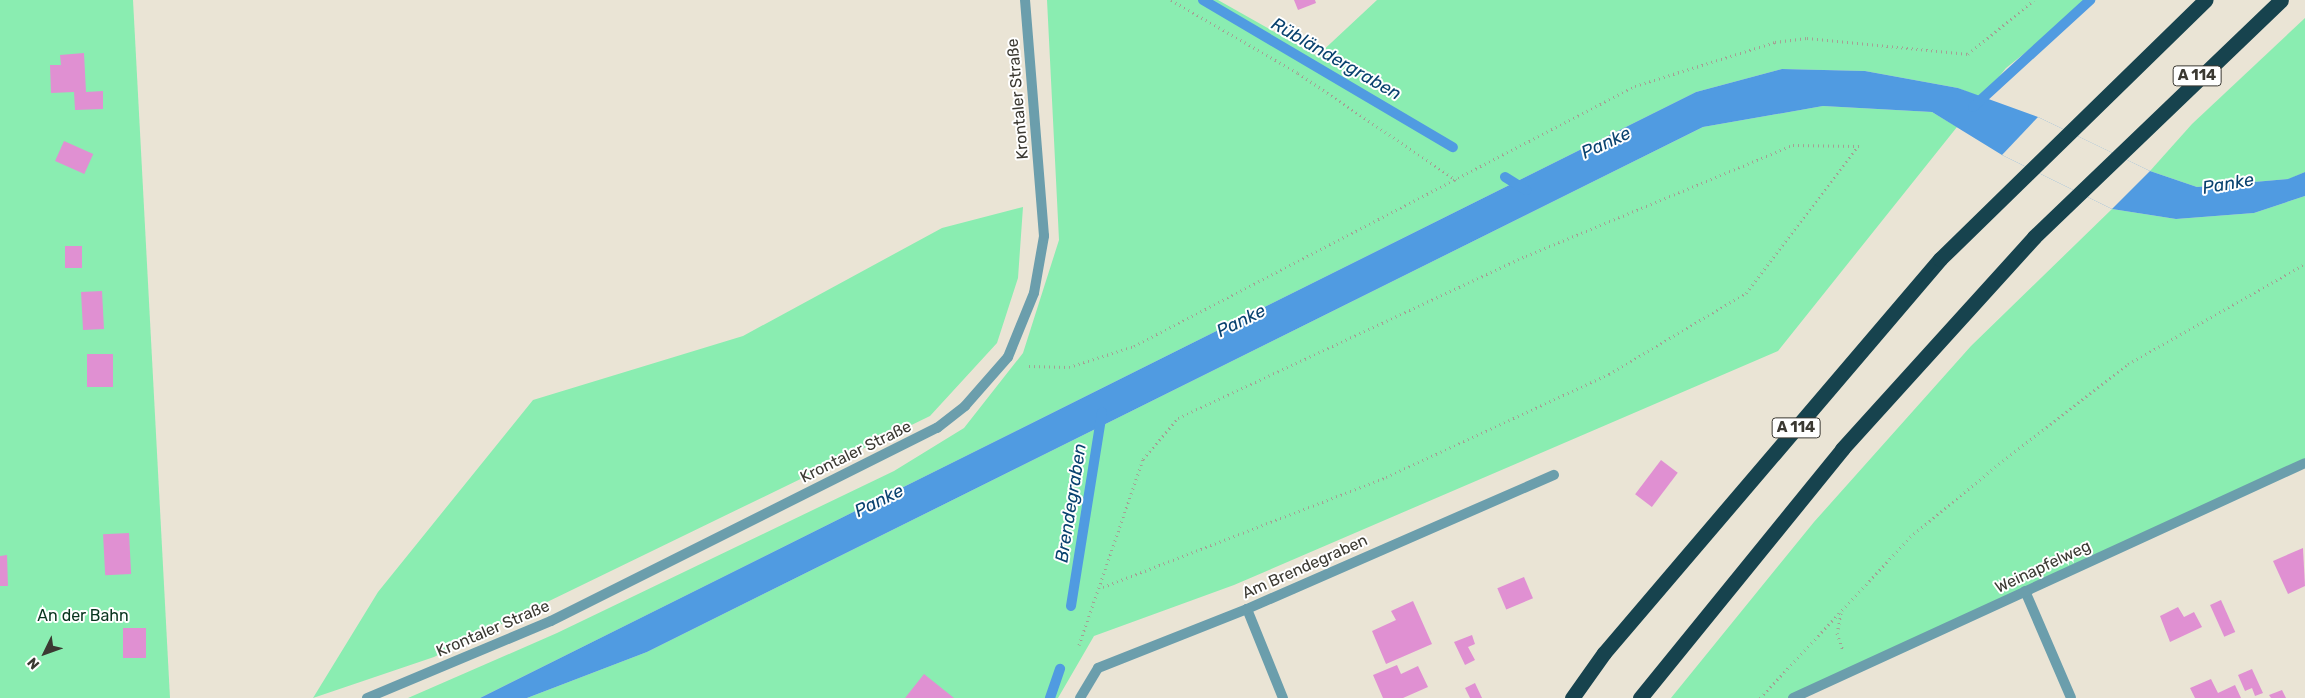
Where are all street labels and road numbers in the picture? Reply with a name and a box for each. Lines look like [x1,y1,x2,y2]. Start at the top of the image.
street label: Krontaler Straße [1003,38,1033,160]
road number: A 114 [2172,64,2222,88]
road number: A 114 [1771,416,1821,440]
street label: Krontaler Straße [797,417,915,487]
street label: Am Brendegraben [1239,531,1371,603]
street label: Weinapfelweg [1992,536,2094,598]
street label: Krontaler Straße [433,596,553,662]

